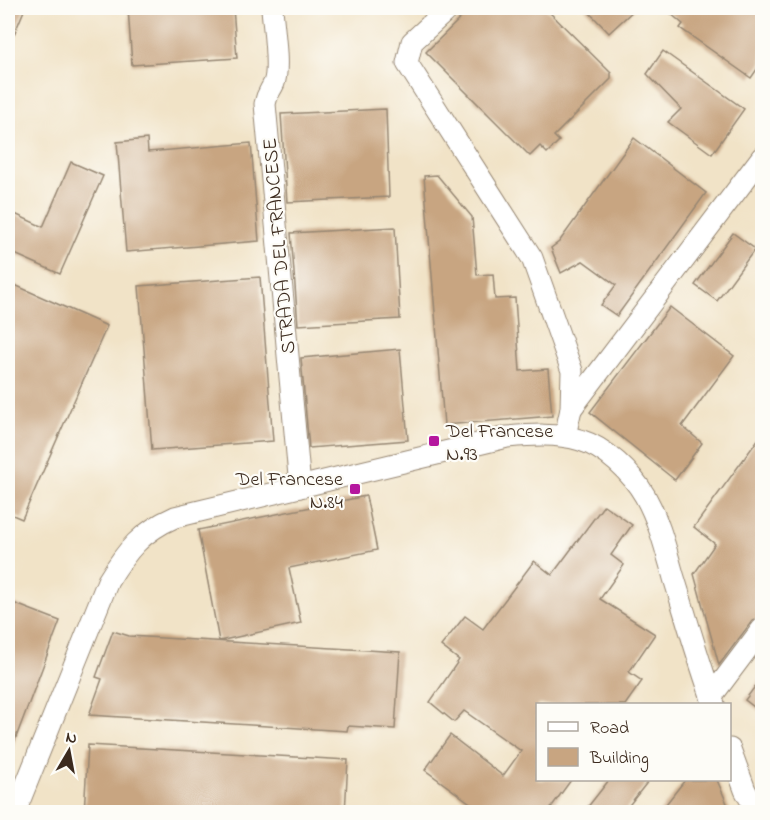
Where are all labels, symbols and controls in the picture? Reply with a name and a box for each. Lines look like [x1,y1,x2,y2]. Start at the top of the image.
street label: STRADA DEL FRANCESE [257,137,304,355]
place label: Del Francese N.93 [445,418,553,470]
marker: Del Francese N.93 [427,434,441,448]
place label: Del Francese N.84 [235,466,343,518]
marker: Del Francese N.84 [348,482,362,496]
legend [536,703,731,781]
text: Road [590,716,629,742]
north arrow [39,721,99,781]
text: N [64,725,79,751]
text: Building [589,746,649,773]

